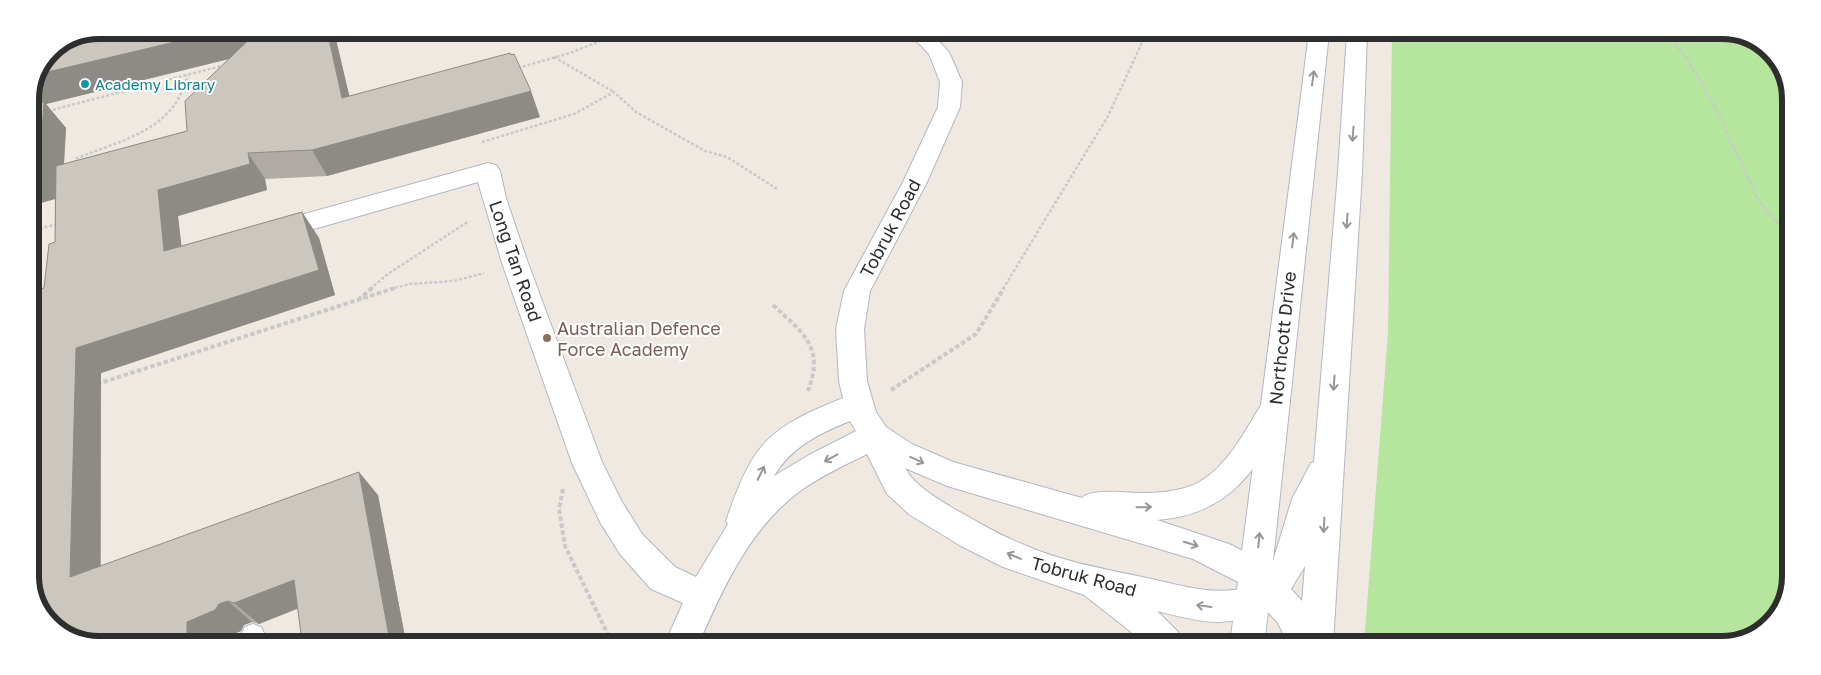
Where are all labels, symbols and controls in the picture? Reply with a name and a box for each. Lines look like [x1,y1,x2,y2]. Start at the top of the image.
one-way arrow [1308,71,1318,87]
place label: Academy Library [95,75,216,93]
marker: Academy Library [79,78,91,90]
one-way arrow [1348,126,1357,142]
street label: Tobruk Road [855,175,925,281]
street label: Long Tan Road [485,197,547,325]
one-way arrow [1342,213,1351,229]
one-way arrow [1288,232,1298,248]
street label: Northcott Drive [1264,270,1300,406]
place label: Australian Defence Force Academy [557,317,721,360]
marker: Australian Defence Force Academy [541,332,553,344]
one-way arrow [1330,375,1339,391]
one-way arrow [824,453,839,463]
one-way arrow [909,456,924,466]
one-way arrow [757,466,767,481]
one-way arrow [1136,502,1152,512]
one-way arrow [1320,517,1329,533]
one-way arrow [1254,532,1264,548]
one-way arrow [1183,540,1198,549]
one-way arrow [1007,550,1022,560]
street label: Tobruk Road [1029,551,1139,601]
one-way arrow [1197,600,1213,610]

